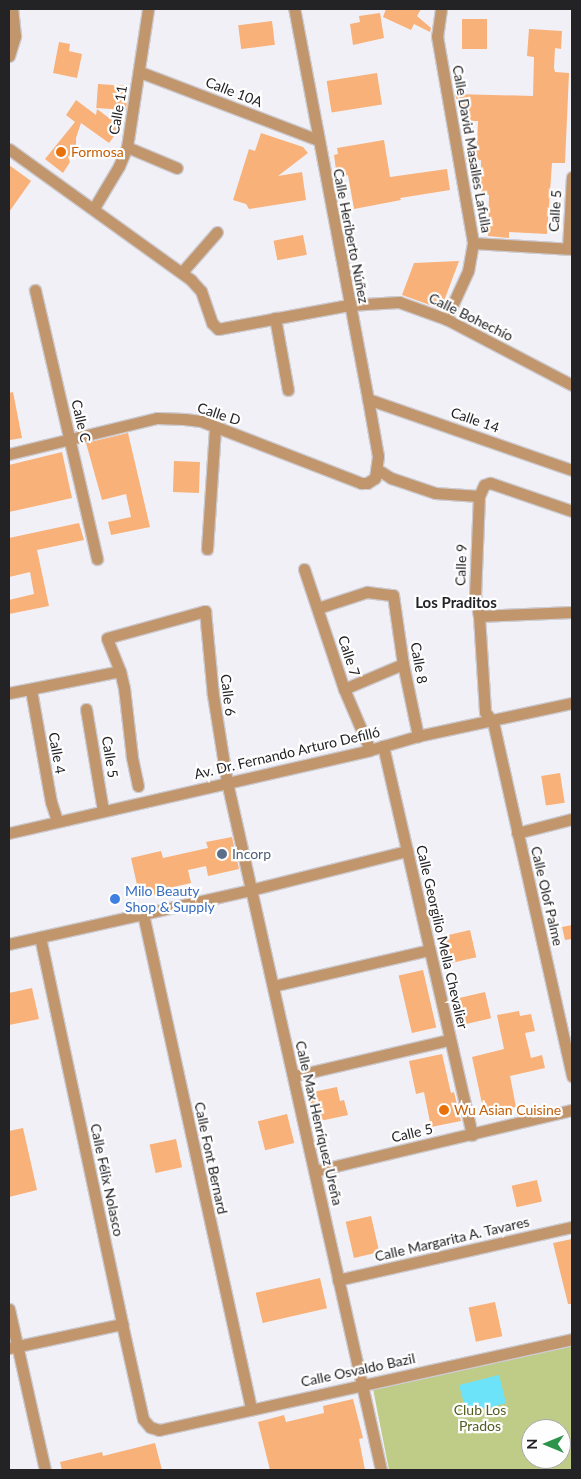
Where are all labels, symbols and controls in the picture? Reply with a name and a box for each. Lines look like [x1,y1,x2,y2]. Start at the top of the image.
street label: Calle David Masalles Lafulla [449,64,495,234]
street label: Calle 10A [203,73,265,111]
street label: Calle 11 [105,84,131,136]
place label: Formosa [71,144,124,160]
marker: Formosa [55,146,67,158]
street label: Calle Heriberto Núñez [330,167,372,305]
street label: Calle 5 [545,189,565,233]
street label: Calle Bohechío [426,289,516,345]
street label: Calle C [68,398,94,444]
street label: Calle D [195,399,243,429]
street label: Calle 14 [449,404,501,436]
street label: Calle 9 [452,544,470,586]
district label: Los Praditos [415,594,497,612]
street label: Calle 7 [335,633,363,679]
street label: Calle 8 [407,641,431,685]
street label: Calle 6 [217,673,239,717]
street label: Av. Dr. Fernando Arturo Defilló [192,723,382,783]
street label: Calle 4 [45,731,69,775]
street label: Calle 5 [98,735,122,779]
street label: Calle Georgilio Mella Chevalier [413,844,471,1030]
street label: Calle Olof Palme [527,844,567,948]
place label: Incorp [232,846,271,862]
marker: Incorp [216,848,228,860]
place label: Milo Beauty Shop & Supply [125,883,215,916]
marker: Milo Beauty Shop & Supply [109,893,121,905]
street label: Calle Max Henríquez Ureña [292,1039,346,1207]
street label: Calle Font Bernard [191,1100,231,1216]
place label: Wu Asian Cuisine [454,1102,562,1118]
marker: Wu Asian Cuisine [438,1104,450,1116]
street label: Calle 5 [390,1120,434,1146]
street label: Calle Félix Nolasco [87,1122,127,1238]
street label: Calle Margarita A. Tavares [373,1213,531,1265]
street label: Calle Osvaldo Bazil [299,1350,417,1390]
park label: Club Los Prados [454,1402,506,1434]
north arrow [521,1419,571,1469]
text: N [523,1439,540,1449]

